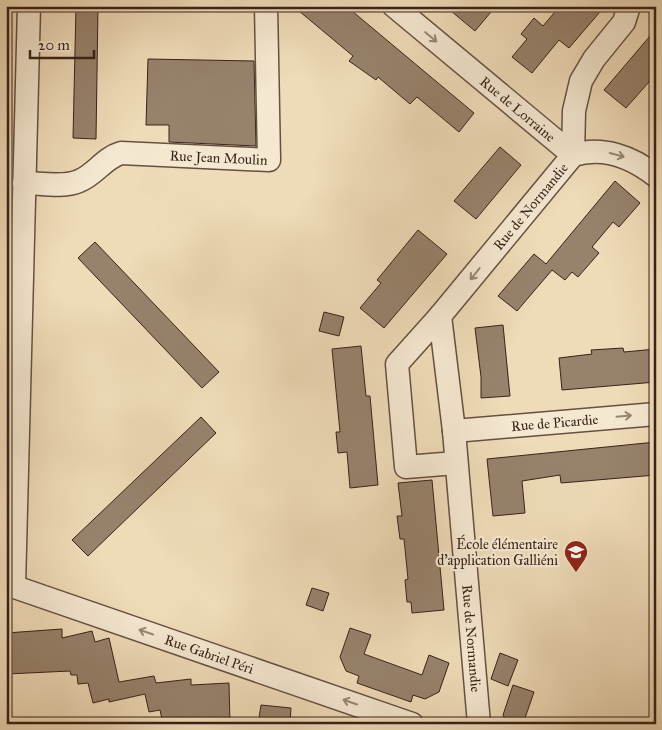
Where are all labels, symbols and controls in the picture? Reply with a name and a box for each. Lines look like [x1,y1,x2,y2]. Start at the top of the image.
scale bar [30,28,94,60]
one-way arrow [424,32,437,43]
text: 20 m [38,36,70,54]
street label: Rue de Lorraine [476,73,559,146]
street label: Rue Jean Moulin [169,147,268,169]
one-way arrow [608,151,624,160]
street label: Rue de Normandie [490,160,572,254]
one-way arrow [470,267,481,280]
street label: Rue de Picardie [510,411,599,435]
one-way arrow [616,412,632,421]
place label: École élémentaire d'application Galliéni [437,534,558,569]
school or university icon: École élémentaire d'application Galliéni [563,539,589,573]
street label: Rue de Normandie [458,584,484,693]
one-way arrow [139,627,155,636]
street label: Rue Gabriel Péri [162,631,256,678]
one-way arrow [342,697,358,706]

